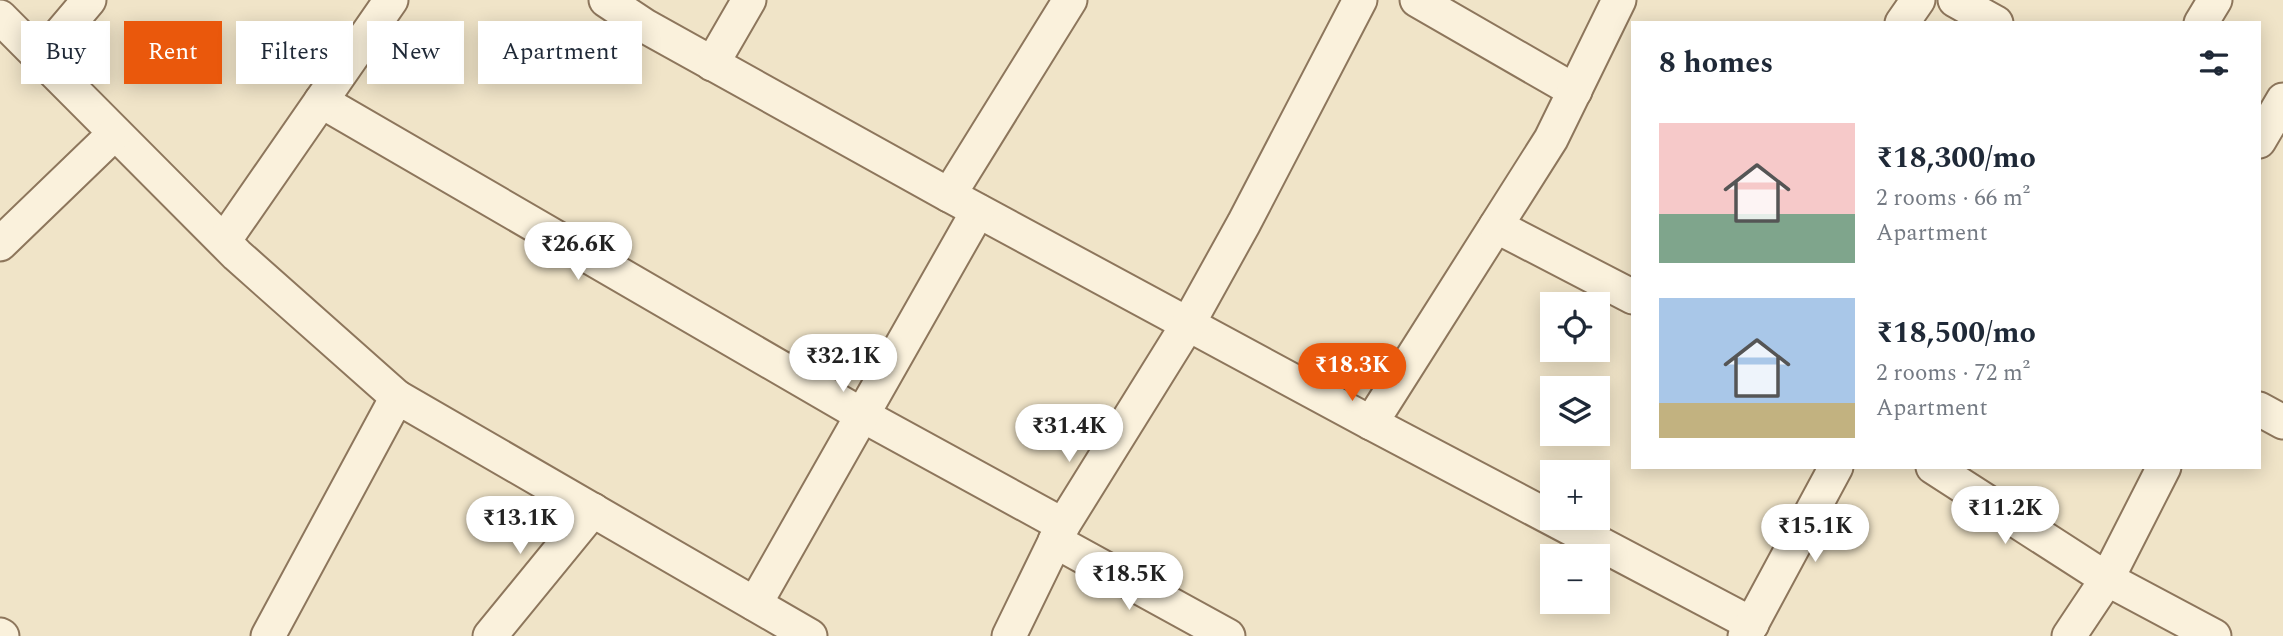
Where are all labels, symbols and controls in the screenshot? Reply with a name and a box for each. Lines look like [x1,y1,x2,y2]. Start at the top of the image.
chip: Buy [21,21,110,84]
chip: Rent [124,21,222,84]
chip: Filters [236,21,353,84]
chip: New [367,21,464,84]
chip: Apartment [478,21,642,84]
text: 8 homes [1659,40,1773,86]
icon: filters [2195,44,2233,82]
text: ₹18,300/mo [1876,135,2036,181]
icon: home [1715,151,1799,235]
text: 2 rooms · 66 m² [1876,181,2030,216]
text: Apartment [1876,216,1988,251]
pin: ₹26.6K [521,222,635,282]
text: ₹26.6K [540,227,616,262]
map controls [1540,292,1610,614]
button: locate [1540,292,1610,362]
text: ₹18,500/mo [1876,310,2036,356]
icon: home [1715,326,1799,410]
pin: ₹32.1K [786,334,900,394]
text: ₹32.1K [805,339,881,374]
pin: ₹18.3K [1295,344,1409,403]
text: ₹18.3K [1314,348,1390,383]
text: 2 rooms · 72 m² [1876,356,2030,391]
button: layers [1540,376,1610,446]
text: Apartment [1876,391,1988,426]
pin: ₹31.4K [1012,405,1126,464]
text: ₹31.4K [1031,409,1107,444]
button: + [1540,460,1610,530]
pin: ₹11.2K [1948,486,2062,546]
text: ₹11.2K [1967,491,2043,526]
pin: ₹13.1K [463,496,577,556]
text: ₹13.1K [482,501,558,536]
pin: ₹15.1K [1758,504,1872,564]
text: ₹15.1K [1777,509,1853,544]
button: − [1540,544,1610,614]
pin: ₹18.5K [1072,552,1186,612]
text: ₹18.5K [1091,557,1167,592]

